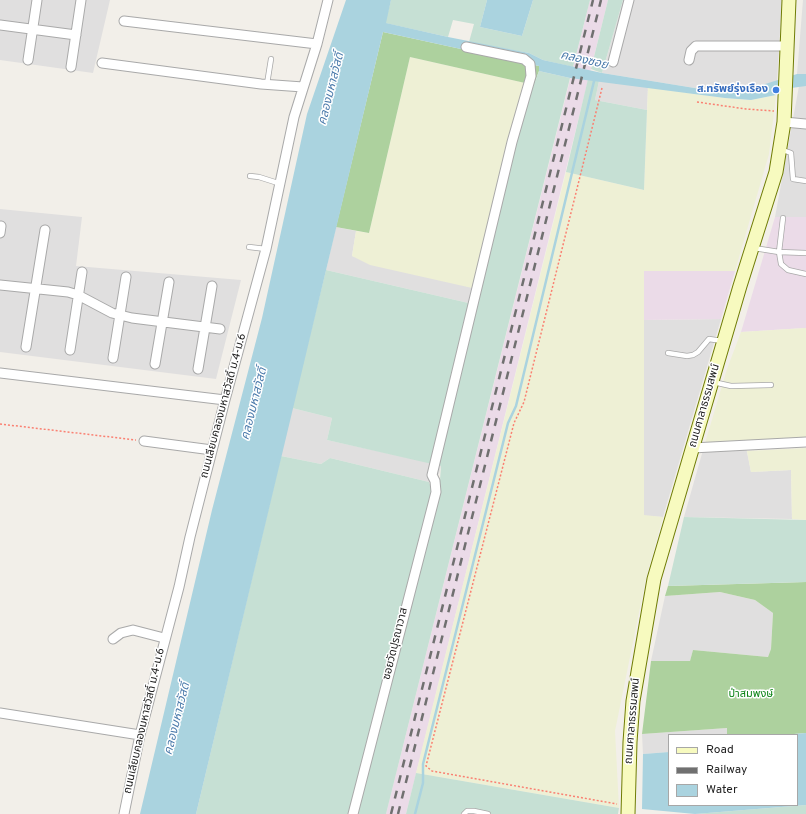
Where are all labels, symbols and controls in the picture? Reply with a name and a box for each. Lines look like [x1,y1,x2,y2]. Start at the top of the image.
water label: คลองซอย [559,49,609,73]
water label: คลองมหาสวัสดิ์ [316,51,348,127]
place label: ส.ทรัพย์รุ่งเรือง [697,83,768,97]
marker: ส.ทรัพย์รุ่งเรือง [771,85,781,95]
street label: ถนนเลียบคลองมหาสวัสดิ์ ม.4-ม.6 [198,332,250,480]
street label: ถนนศาลาธรรมสพน์ [687,363,723,449]
water label: คลองมหาสวัสดิ์ [239,366,271,442]
street label: ซอยวัดปุรณาวาส [381,607,411,681]
street label: ถนนเลียบคลองมหาสวัสดิ์ ม.4-ม.6 [122,647,168,795]
street label: ถนนศาลาธรรมสพน์ [623,677,643,765]
water label: คลองมหาสวัสดิ์ [162,681,194,757]
park label: ป่าสมพงษ์ [729,688,773,702]
legend [668,734,798,806]
text: Road [706,742,734,758]
text: Railway [706,762,747,778]
text: Water [706,782,738,798]

